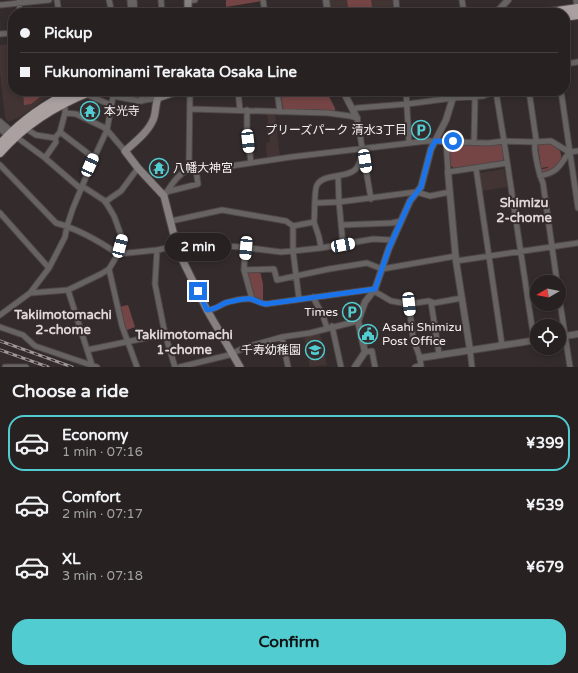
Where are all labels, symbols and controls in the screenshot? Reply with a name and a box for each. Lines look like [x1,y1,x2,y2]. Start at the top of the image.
text: Pickup [44,24,92,42]
text: Fukunominami Terakata Osaka Line [44,63,297,81]
temple icon: 本光寺 [79,100,101,122]
place label: 本光寺 [104,104,140,118]
parking icon: プリーズパーク 清水3丁目 [410,119,432,141]
place label: プリーズパーク 清水3丁目 [265,123,407,137]
car [241,128,255,154]
route start [444,132,462,150]
car [357,148,373,174]
car [80,152,100,178]
temple icon: 八幡大神宮 [148,157,170,179]
place label: 八幡大神宮 [173,161,233,175]
district label: Shimizu 2-chome [496,195,552,226]
car [111,233,129,259]
callout: 2 min [165,233,231,261]
car [239,236,253,260]
car [330,237,356,253]
text: 2 min [181,239,215,255]
north arrow [530,275,566,311]
map controls [530,275,566,355]
route end [189,282,207,300]
car [402,291,416,317]
parking icon: Times [341,301,363,323]
place label: Times [304,305,338,319]
district label: Takiimotomachi 2-chome [13,307,112,338]
button: locate [530,319,566,355]
place label: Asahi Shimizu Post Office [382,320,462,348]
public building icon: Asahi Shimizu Post Office [357,323,379,345]
district label: Takiimotomachi 1-chome [134,327,233,358]
school or university icon: 千寿幼稚園 [304,339,326,361]
place label: 千寿幼稚園 [241,343,301,357]
text: Choose a ride [12,380,129,402]
icon: car [14,425,50,461]
text: Economy [62,426,128,444]
text: ¥399 [526,434,564,452]
text: 1 min · 07:16 [62,444,143,460]
icon: car [14,487,50,523]
text: Comfort [62,488,121,506]
text: ¥539 [526,496,564,514]
text: 2 min · 07:17 [62,506,143,522]
icon: car [14,549,50,585]
text: XL [62,550,81,568]
text: ¥679 [526,558,564,576]
text: 3 min · 07:18 [62,568,143,584]
button: Confirm [12,619,566,665]

